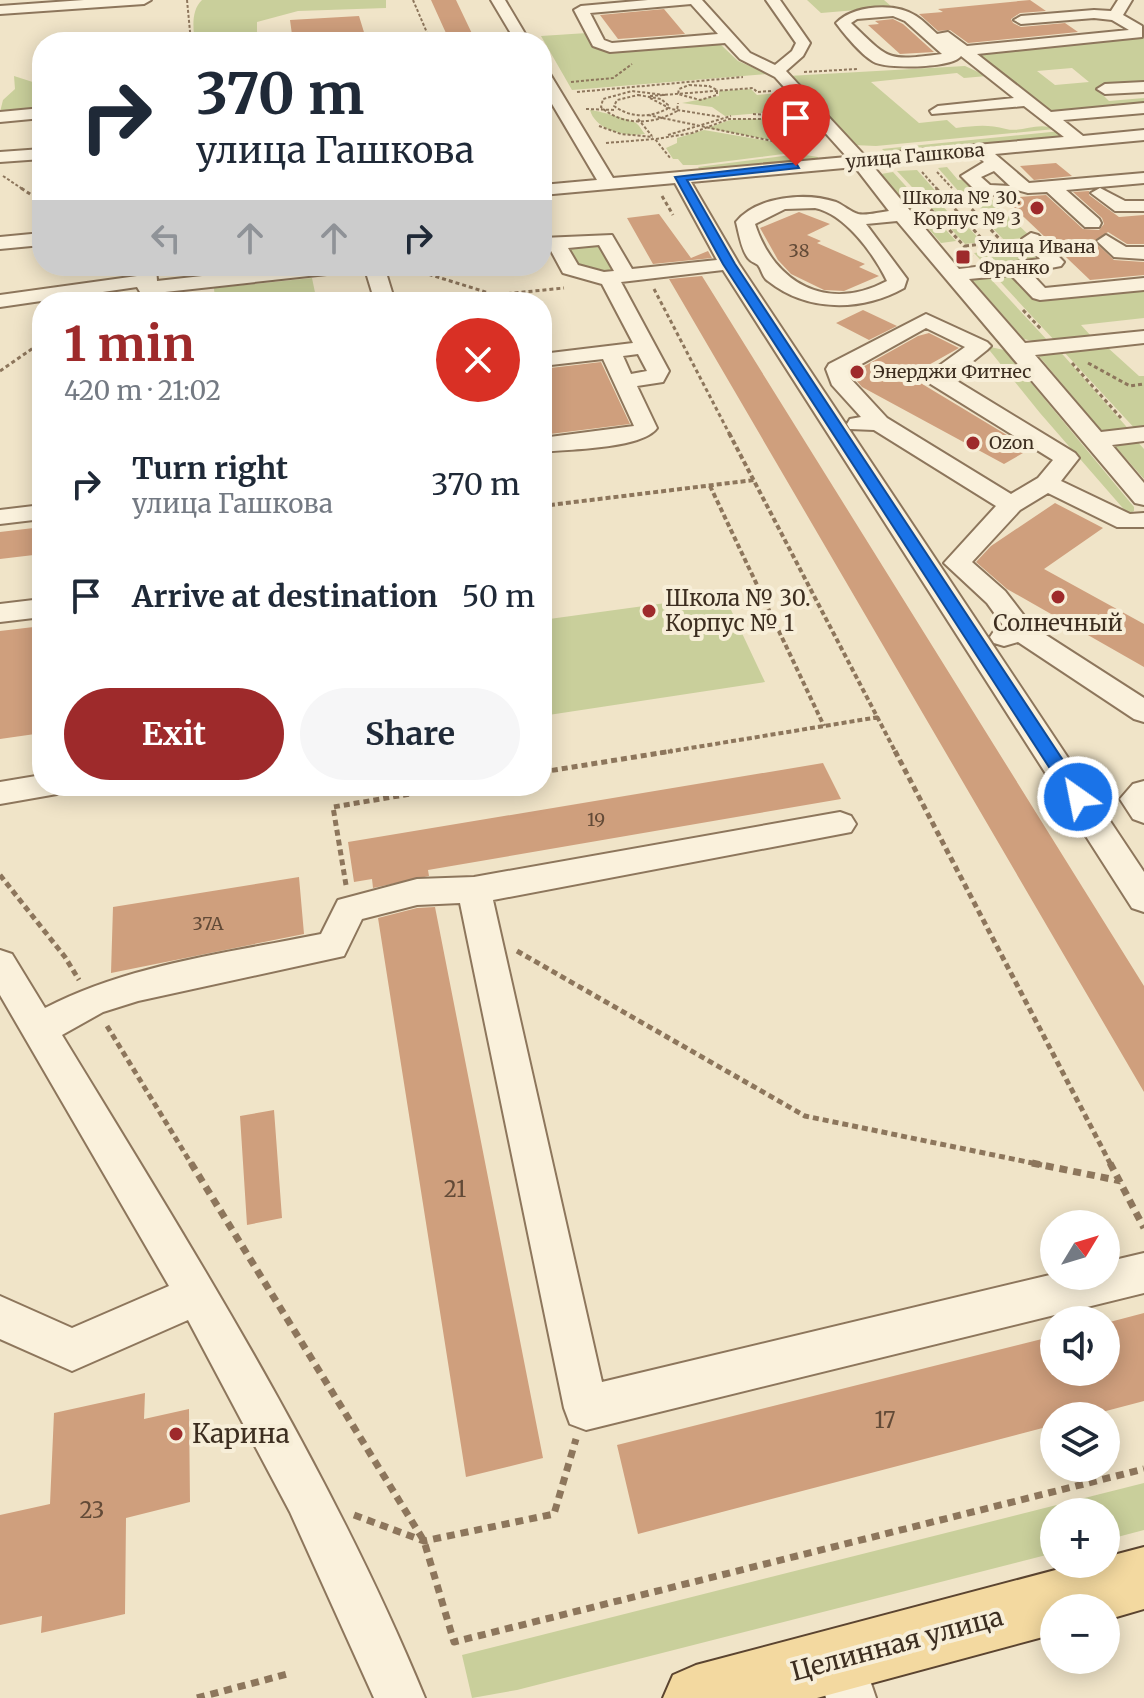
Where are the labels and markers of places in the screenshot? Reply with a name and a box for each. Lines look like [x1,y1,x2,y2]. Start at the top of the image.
pin [762,84,830,166]
place label: Школа № 30. Корпус № 3 [902,186,1021,230]
marker: Школа № 30. Корпус № 3 [1028,199,1046,217]
place label: Улица Ивана Франко [978,235,1096,279]
marker: Улица Ивана Франко [954,248,972,266]
place label: Энерджи Фитнес [873,360,1031,383]
marker: Энерджи Фитнес [848,363,866,381]
place label: Ozon [989,431,1034,454]
marker: Ozon [964,434,982,452]
place label: Школа № 30. Корпус № 1 [665,584,811,637]
marker: Солнечный [1049,588,1067,606]
marker: Школа № 30. Корпус № 1 [640,602,658,620]
place label: Солнечный [993,609,1123,637]
place label: Карина [192,1417,290,1450]
marker: Карина [167,1425,185,1443]

